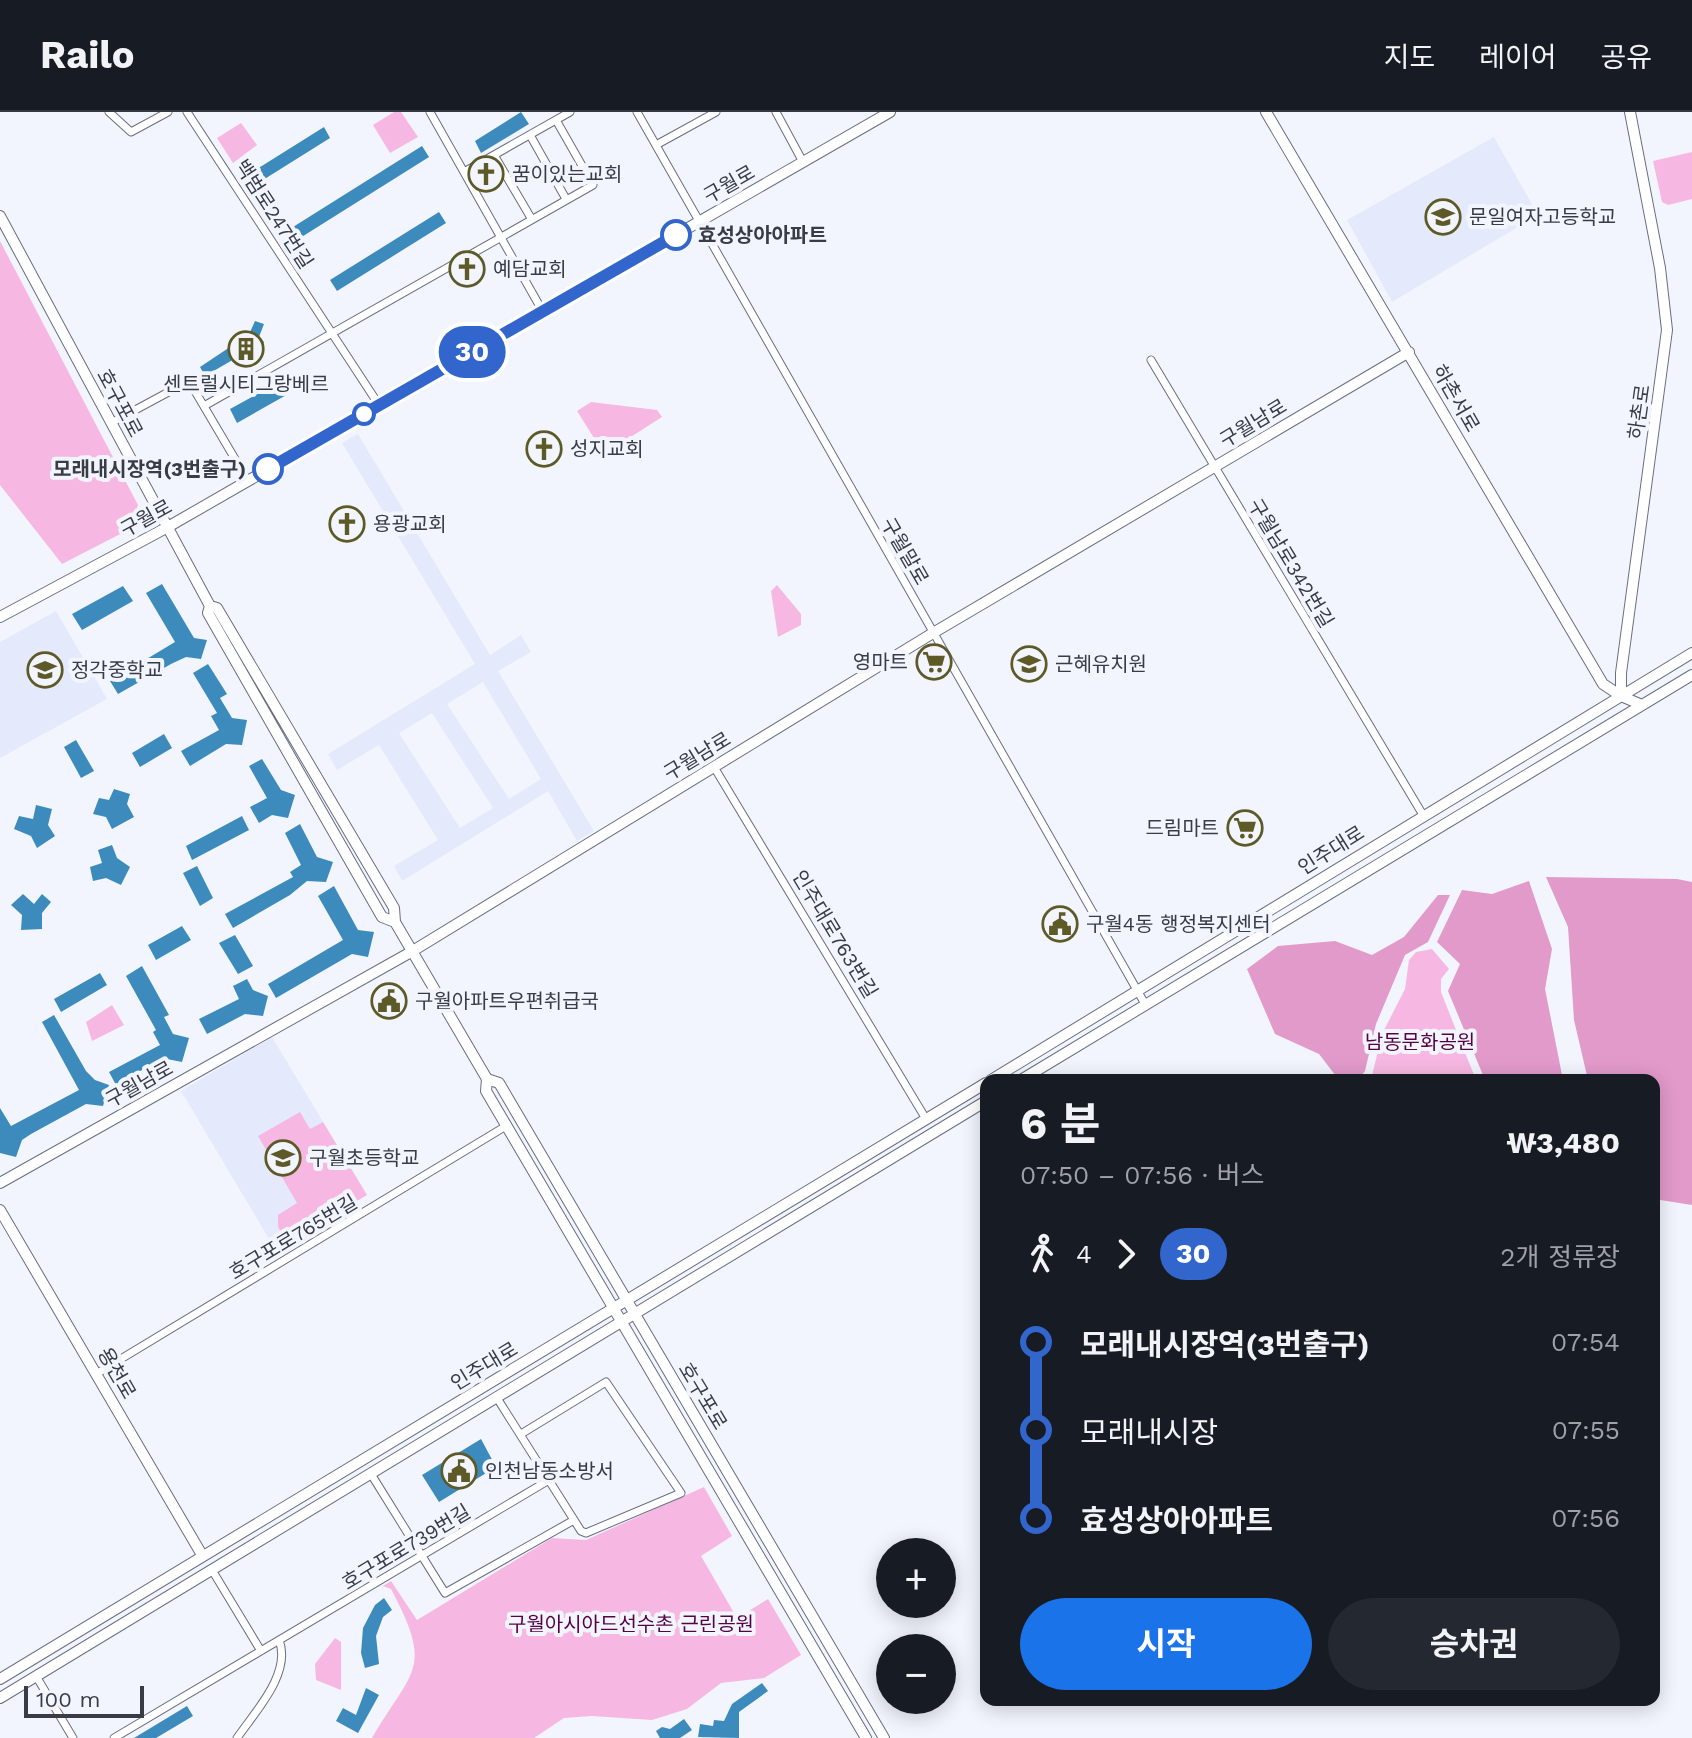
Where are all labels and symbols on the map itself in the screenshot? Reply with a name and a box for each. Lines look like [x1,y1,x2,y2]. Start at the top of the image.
street label: 백범로247번길 [230,155,318,273]
church icon: 꿈이있는교회 [467,155,505,193]
street label: 구월로 [699,160,759,208]
place label: 꿈이있는교회 [512,162,622,186]
school or university icon: 문일여자고등학교 [1424,198,1462,236]
place label: 문일여자고등학교 [1469,205,1616,229]
marker: 효성상아아파트 [661,220,691,250]
place label: 효성상아아파트 [698,223,827,247]
church icon: 예담교회 [448,250,486,288]
place label: 예담교회 [493,257,567,281]
line badge: 30 [436,326,508,378]
building icon: 센트럴시티그랑베르 [227,330,265,368]
street label: 하촌서로 [1427,360,1485,436]
street label: 호구포로 [92,365,148,441]
place label: 센트럴시티그랑베르 [163,372,329,396]
street label: 하촌로 [1623,383,1655,441]
street label: 구월남로 [1215,394,1291,452]
unlabelled marker [353,403,375,425]
church icon: 성지교회 [525,430,563,468]
place label: 성지교회 [570,437,644,461]
marker: 모래내시장역(3번출구) [253,454,283,484]
place label: 모래내시장역(3번출구) [53,457,246,481]
street label: 구월로 [116,494,176,542]
street label: 구월남로342번길 [1243,494,1339,632]
church icon: 용광교회 [328,505,366,543]
place label: 용광교회 [373,512,447,536]
street label: 구월말로 [876,513,934,589]
supermarket icon: 영마트 [915,643,953,681]
school or university icon: 근혜유치원 [1010,645,1048,683]
place label: 영마트 [853,650,908,674]
school or university icon: 정각중학교 [26,651,64,689]
place label: 근혜유치원 [1055,652,1147,676]
place label: 정각중학교 [71,658,163,682]
street label: 구월남로 [659,727,735,785]
supermarket icon: 드림마트 [1226,809,1264,847]
place label: 드림마트 [1145,816,1219,840]
street label: 인주대로 [1293,820,1369,880]
street label: 인주대로763번길 [787,866,883,1002]
public building icon: 구월4동 행정복지센터 [1041,905,1079,943]
place label: 구월4동 행정복지센터 [1086,912,1271,936]
public building icon: 구월아파트우편취급국 [370,982,408,1020]
place label: 구월아파트우편취급국 [415,989,599,1013]
park label: 남동문화공원 [1365,1030,1475,1054]
street label: 구월남로 [101,1056,177,1112]
school or university icon: 구월초등학교 [264,1139,302,1177]
place label: 구월초등학교 [309,1146,419,1170]
street label: 호구포로765번길 [225,1189,361,1285]
street label: 인주대로 [446,1337,522,1395]
street label: 용천로 [93,1343,141,1403]
street label: 호구포로 [674,1358,732,1434]
public building icon: 인천남동소방서 [440,1452,478,1490]
place label: 인천남동소방서 [485,1459,614,1483]
street label: 호구포로739번길 [337,1499,475,1595]
park label: 구월아시아드선수촌 근린공원 [508,1612,754,1636]
scale bar [24,1682,144,1718]

